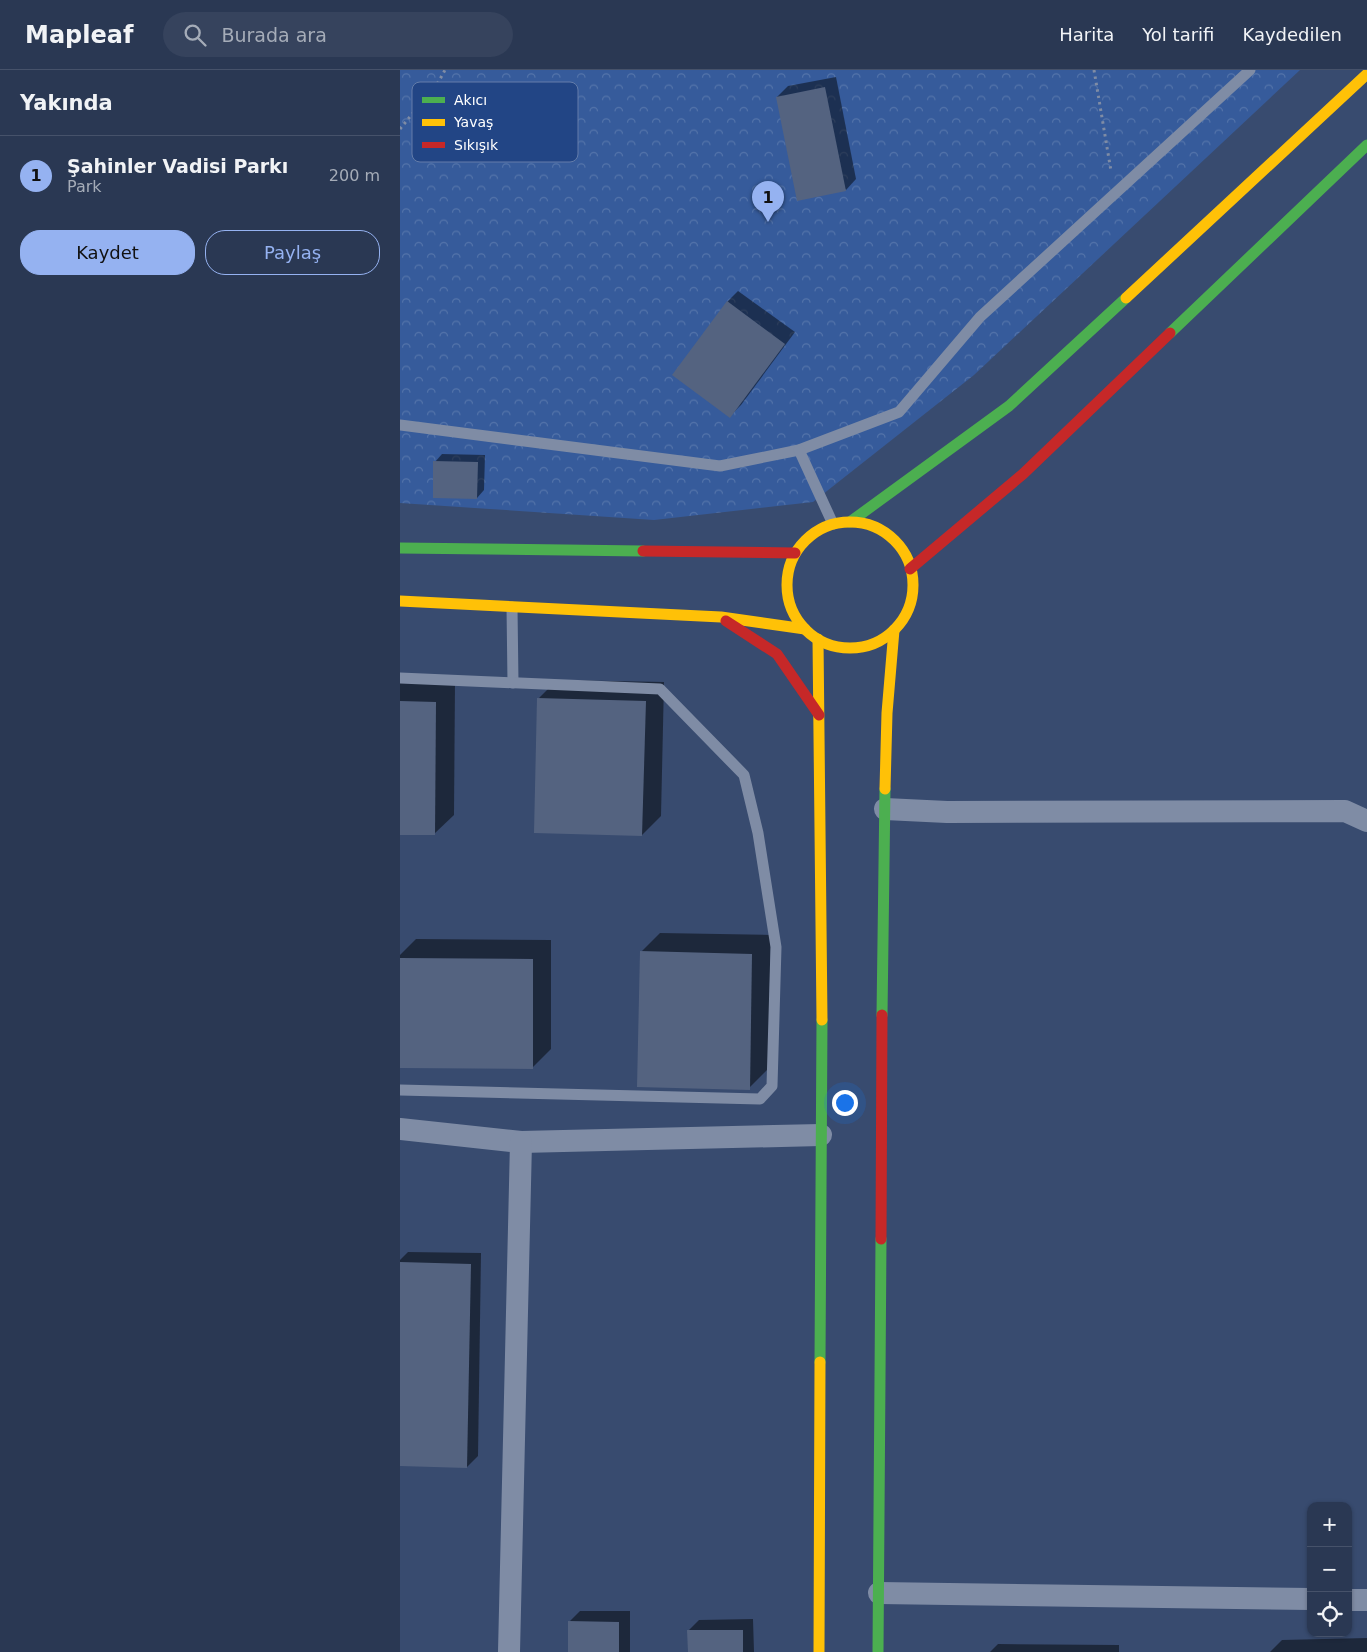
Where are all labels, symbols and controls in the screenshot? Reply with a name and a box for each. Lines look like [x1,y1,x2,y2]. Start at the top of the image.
search box [163,12,513,57]
text: Mapleaf [25,21,133,49]
icon: search [181,21,209,49]
text: Burada ara [221,24,327,46]
text: Harita [1059,24,1114,45]
text: Yol tarifi [1142,24,1214,45]
text: Kaydedilen [1242,24,1342,45]
legend [412,82,578,162]
text: Yakında [20,91,113,115]
text: Akıcı [454,92,487,108]
text: Yavaş [453,114,493,130]
text: Sıkışık [454,137,499,153]
text: Şahinler Vadisi Parkı [67,155,288,177]
text: 1 [30,166,42,185]
text: 200 m [329,166,380,185]
text: Park [67,177,102,196]
pin: 1 [752,181,784,222]
button: Kaydet [20,230,195,275]
button: Paylaş [205,230,380,275]
your location [832,1090,858,1116]
map controls [1307,1502,1352,1637]
button: + [1307,1502,1352,1547]
button: − [1307,1547,1352,1592]
button: locate [1307,1592,1352,1637]

